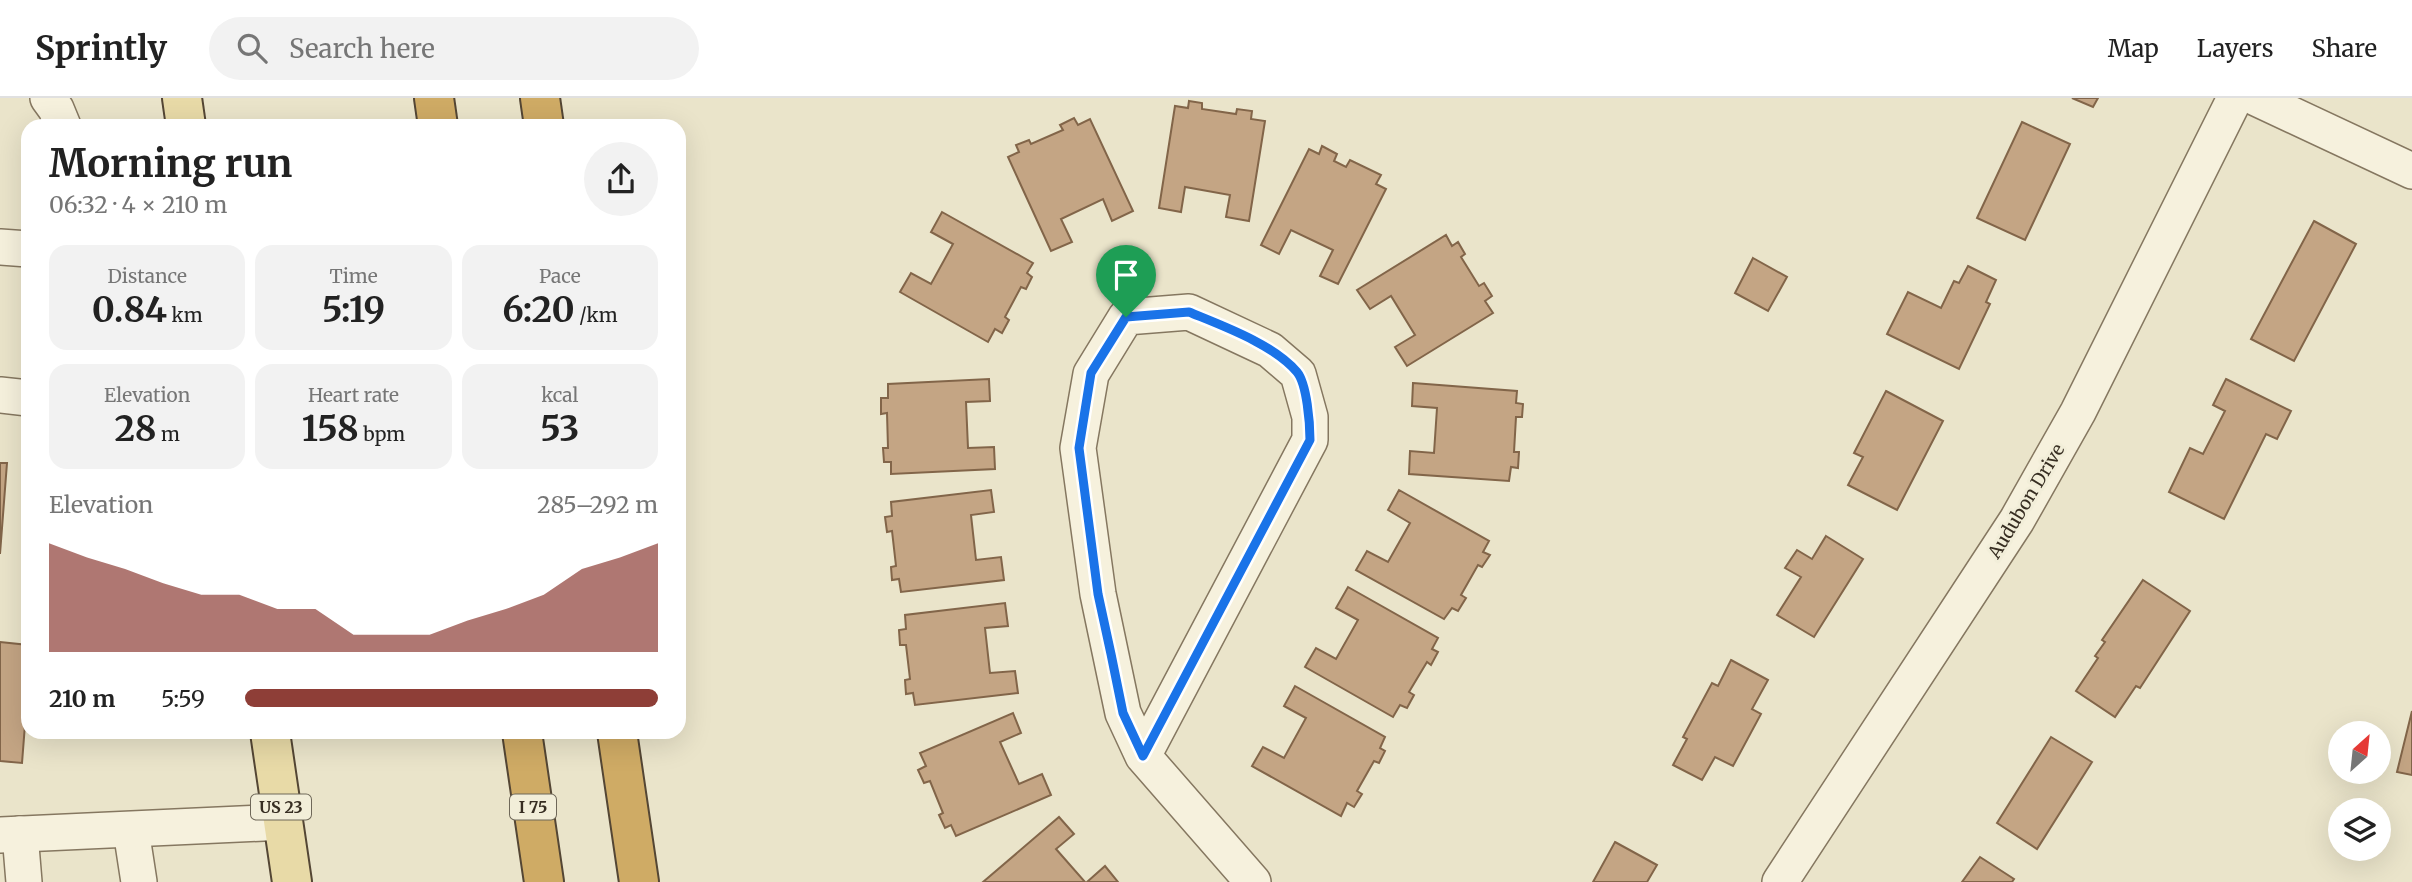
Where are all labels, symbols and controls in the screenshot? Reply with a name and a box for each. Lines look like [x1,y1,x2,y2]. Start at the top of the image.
search box [209,17,699,80]
text: Sprintly [35,28,167,69]
icon: search [233,29,271,67]
text: Search here [289,32,435,65]
text: Map [2108,33,2159,64]
text: Layers [2197,33,2273,64]
text: Share [2311,33,2377,64]
text: Morning run [49,140,292,187]
button: share [584,142,658,216]
text: 06:32 · 4 × 210 m [49,190,227,219]
pin [1096,245,1156,317]
icon: arrive [1107,256,1145,294]
text: Distance [107,264,187,288]
text: Time [329,264,378,288]
text: Pace [539,264,581,288]
text: 0.84 [92,288,167,332]
text: 5:19 [322,288,385,332]
text: 6:20 [502,288,575,332]
text: km [167,303,203,327]
text: /km [575,303,618,327]
text: Elevation [104,383,190,407]
text: Heart rate [308,383,399,407]
text: kcal [541,383,579,407]
text: 28 [114,407,157,451]
text: 158 [302,407,359,451]
text: 53 [540,407,579,451]
text: m [157,422,180,446]
text: bpm [359,422,405,446]
street label: Audubon Drive [1982,439,2069,563]
text: Elevation [49,490,153,519]
text: 285–292 m [537,490,658,519]
text: 210 m [49,684,115,713]
text: 5:59 [161,684,205,713]
north arrow [2328,721,2390,784]
map controls [2328,721,2391,861]
road number: US 23 [251,794,311,820]
road number: I 75 [510,794,556,820]
button: layers [2328,798,2391,861]

